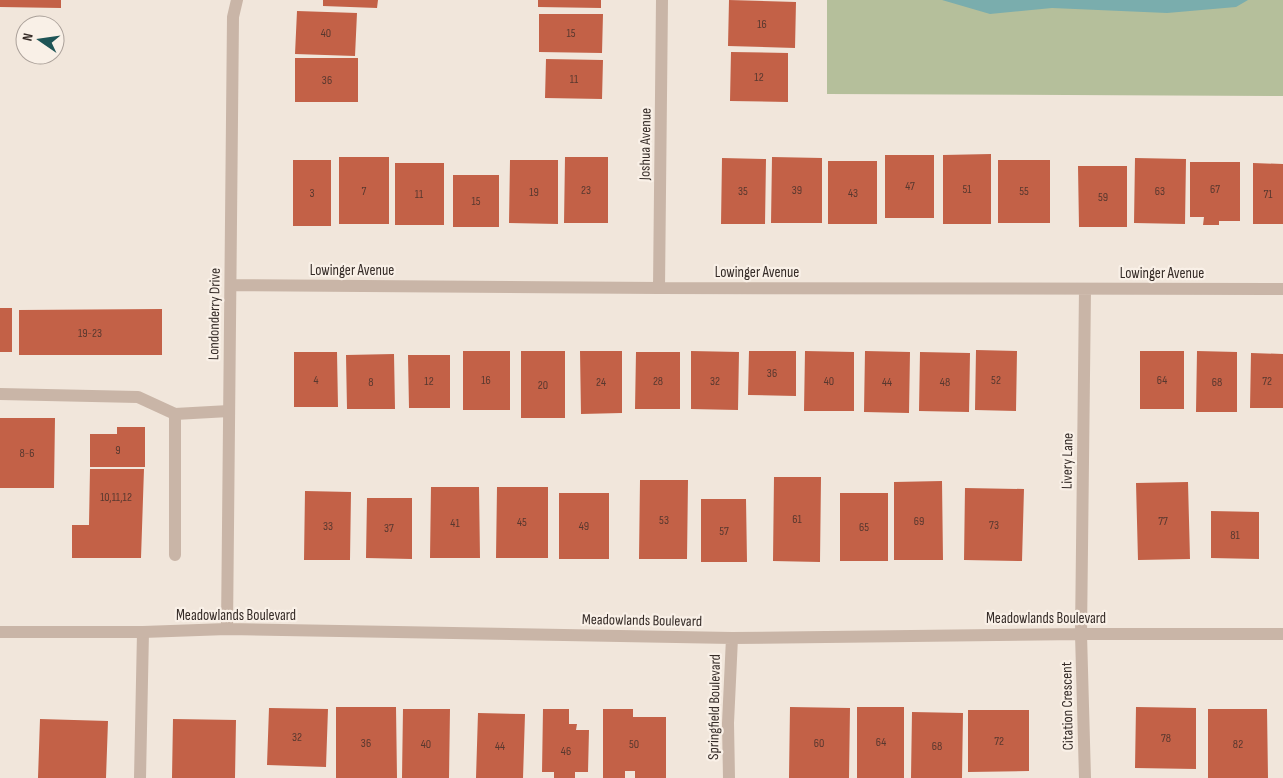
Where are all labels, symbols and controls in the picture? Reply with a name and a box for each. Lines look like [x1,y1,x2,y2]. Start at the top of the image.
north arrow [15,15,65,65]
house number: 16 [757,17,767,32]
house number: 40 [321,26,331,41]
house number: 15 [566,26,576,41]
text: N [19,32,37,43]
house number: 12 [754,70,764,85]
house number: 11 [570,72,579,87]
house number: 36 [322,73,332,88]
street label: Joshua Avenue [635,108,656,181]
house number: 47 [905,179,915,194]
house number: 51 [962,182,972,197]
house number: 67 [1210,182,1220,197]
house number: 23 [581,183,591,198]
house number: 39 [792,183,802,198]
house number: 7 [362,184,367,199]
house number: 35 [738,184,748,199]
house number: 55 [1019,184,1029,199]
house number: 63 [1155,184,1165,199]
house number: 19 [529,185,539,200]
house number: 3 [309,186,315,201]
house number: 43 [848,186,858,201]
house number: 11 [415,187,424,202]
house number: 71 [1263,187,1273,202]
house number: 59 [1098,190,1108,205]
house number: 15 [471,194,481,209]
street label: Lowinger Avenue [310,261,394,280]
street label: Lowinger Avenue [715,263,799,282]
street label: Lowinger Avenue [1120,264,1204,283]
street label: Londonderry Drive [204,268,225,360]
house number: 19-23 [78,326,102,341]
house number: 36 [767,366,777,381]
house number: 4 [313,373,319,388]
house number: 16 [481,373,491,388]
house number: 52 [991,373,1001,388]
house number: 64 [1157,373,1167,388]
house number: 12 [424,374,434,389]
house number: 28 [653,374,663,389]
house number: 32 [710,374,720,389]
house number: 40 [824,374,834,389]
house number: 72 [1262,374,1272,389]
house number: 8 [368,375,374,390]
house number: 24 [596,375,606,390]
house number: 44 [882,375,892,390]
house number: 48 [940,375,950,390]
house number: 68 [1212,375,1222,390]
house number: 20 [538,378,548,393]
street label: Livery Lane [1058,433,1077,489]
house number: 9 [115,443,121,458]
house number: 8-6 [20,446,34,461]
house number: 10,11,12 [100,490,132,505]
house number: 61 [792,512,803,527]
house number: 53 [659,513,669,528]
house number: 69 [914,514,924,529]
house number: 77 [1158,514,1168,529]
house number: 45 [517,515,527,530]
house number: 41 [450,516,460,531]
house number: 73 [989,518,999,533]
house number: 33 [323,519,333,534]
house number: 49 [579,519,589,534]
house number: 65 [859,520,869,535]
house number: 37 [384,521,394,536]
house number: 57 [719,524,729,539]
house number: 81 [1230,528,1241,543]
street label: Meadowlands Boulevard [176,606,296,625]
street label: Meadowlands Boulevard [986,609,1106,628]
street label: Meadowlands Boulevard [582,610,702,631]
street label: Springfield Boulevard [704,654,725,760]
street label: Citation Crescent [1057,661,1078,750]
house number: 32 [292,730,302,745]
house number: 78 [1161,731,1171,746]
house number: 72 [994,734,1004,749]
house number: 64 [876,735,886,750]
house number: 36 [361,736,371,751]
house number: 60 [814,736,824,751]
house number: 40 [421,737,431,752]
house number: 50 [629,737,639,752]
house number: 82 [1233,737,1243,752]
house number: 44 [495,739,505,754]
house number: 68 [932,739,942,754]
house number: 46 [561,744,571,759]

